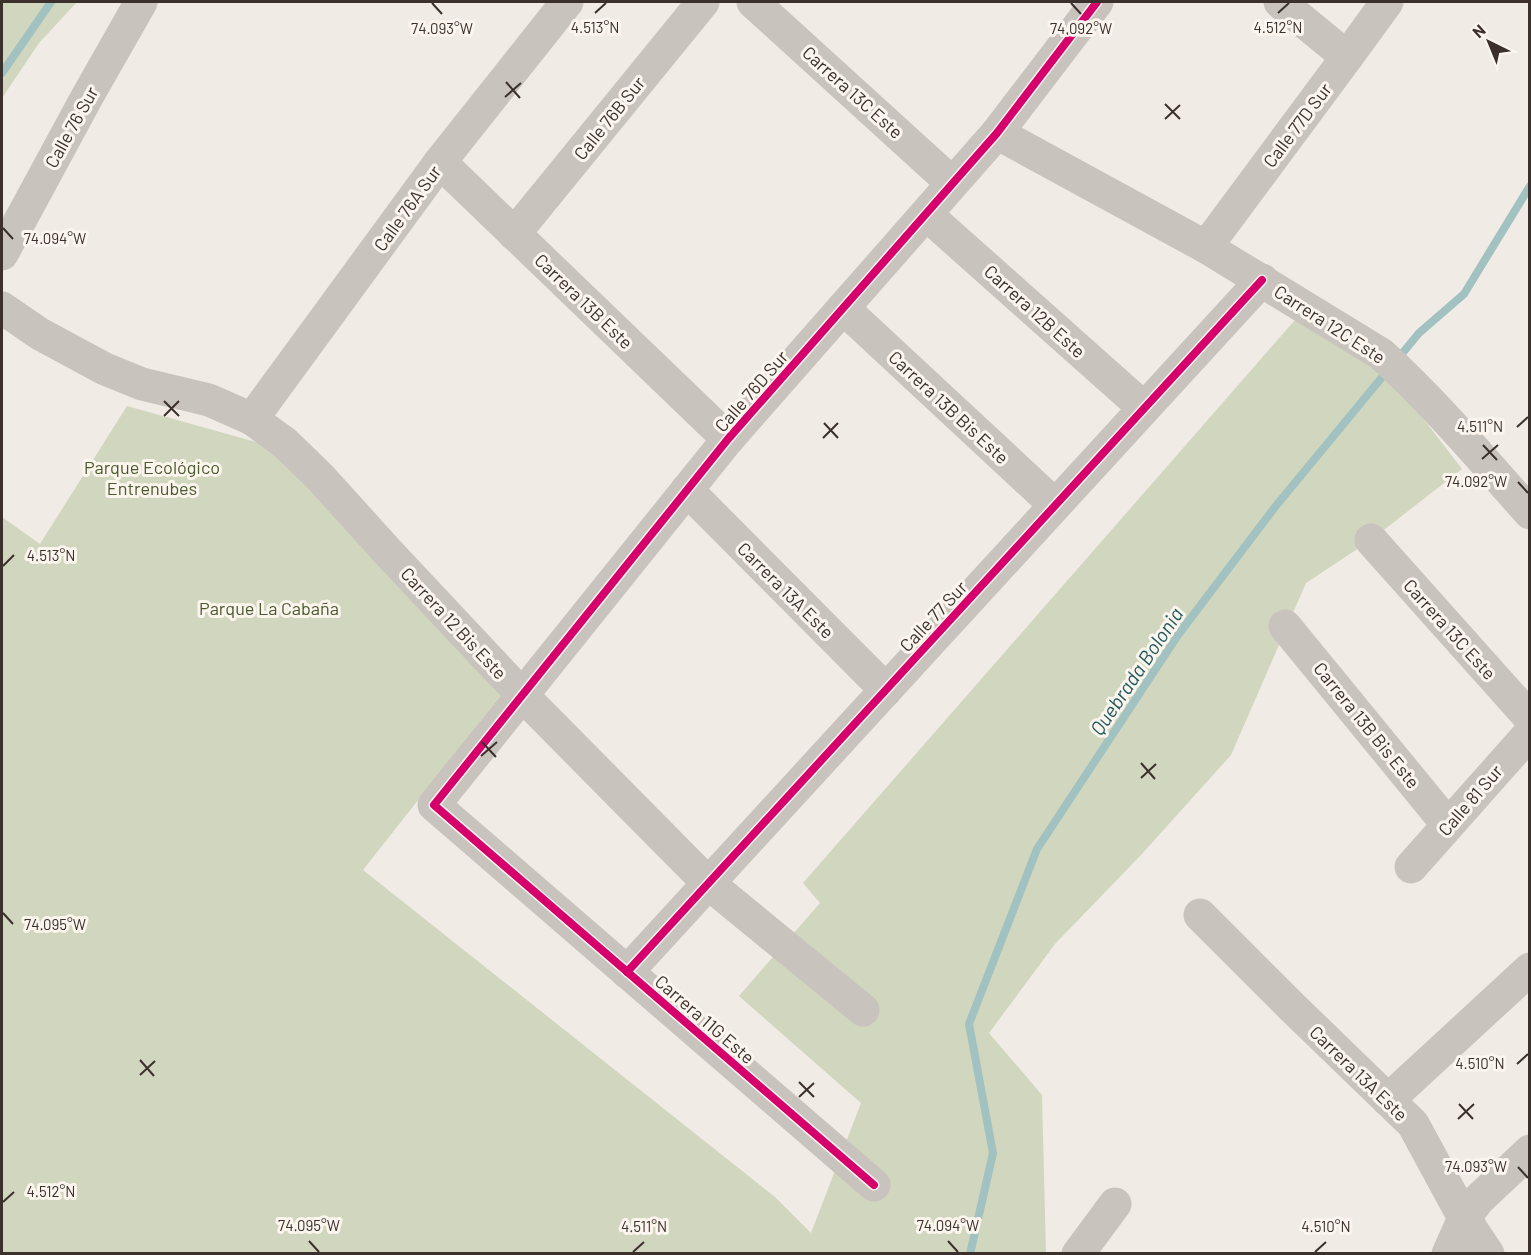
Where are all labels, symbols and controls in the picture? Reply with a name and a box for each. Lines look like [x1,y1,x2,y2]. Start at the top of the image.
north arrow [1459,12,1519,72]
text: 4.513°N [571,18,619,36]
text: 4.512°N [1254,18,1302,36]
text: 74.093°W [411,19,473,37]
text: 74.092°W [1050,19,1112,37]
text: N [1468,20,1489,41]
street label: Carrera 13C Este [798,41,908,143]
street label: Calle 76B Sur [569,72,650,164]
street label: Calle 77D Sur [1258,78,1336,172]
street label: Calle 76 Sur [40,82,103,172]
street label: Calle 76A Sur [369,161,446,255]
text: 74.094°W [24,229,86,247]
street label: Carrera 13B Este [530,249,638,353]
street label: Carrera 12B Este [980,260,1090,362]
street label: Carrera 12C Este [1270,280,1390,368]
street label: Calle 76D Sur [710,345,793,436]
street label: Carrera 13B Bis Este [884,346,1014,468]
text: 4.511°N [1457,417,1503,435]
park label: Parque Ecológico Entrenubes [84,456,220,499]
text: 74.092°W [1445,472,1507,490]
street label: Carrera 13A Este [733,537,839,643]
text: 4.513°N [27,546,75,564]
street label: Carrera 12 Bis Este [397,562,511,684]
street label: Carrera 13C Este [1399,574,1501,684]
street label: Calle 77 Sur [895,576,972,656]
park label: Parque La Cabaña [199,597,339,619]
water label: Quebrada Bolonia [1084,603,1188,739]
street label: Carrera 13B Bis Este [1309,657,1425,793]
street label: Calle 81 Sur [1433,760,1507,840]
text: 74.095°W [24,915,86,933]
street label: Carrera 11G Este [651,970,759,1068]
street label: Carrera 13A Este [1306,1021,1412,1125]
text: 4.510°N [1455,1054,1505,1072]
text: 74.093°W [1445,1157,1507,1175]
text: 4.512°N [27,1182,75,1200]
text: 74.095°W [278,1216,340,1234]
text: 74.094°W [917,1216,979,1234]
text: 4.511°N [621,1217,667,1235]
text: 4.510°N [1301,1217,1351,1235]

